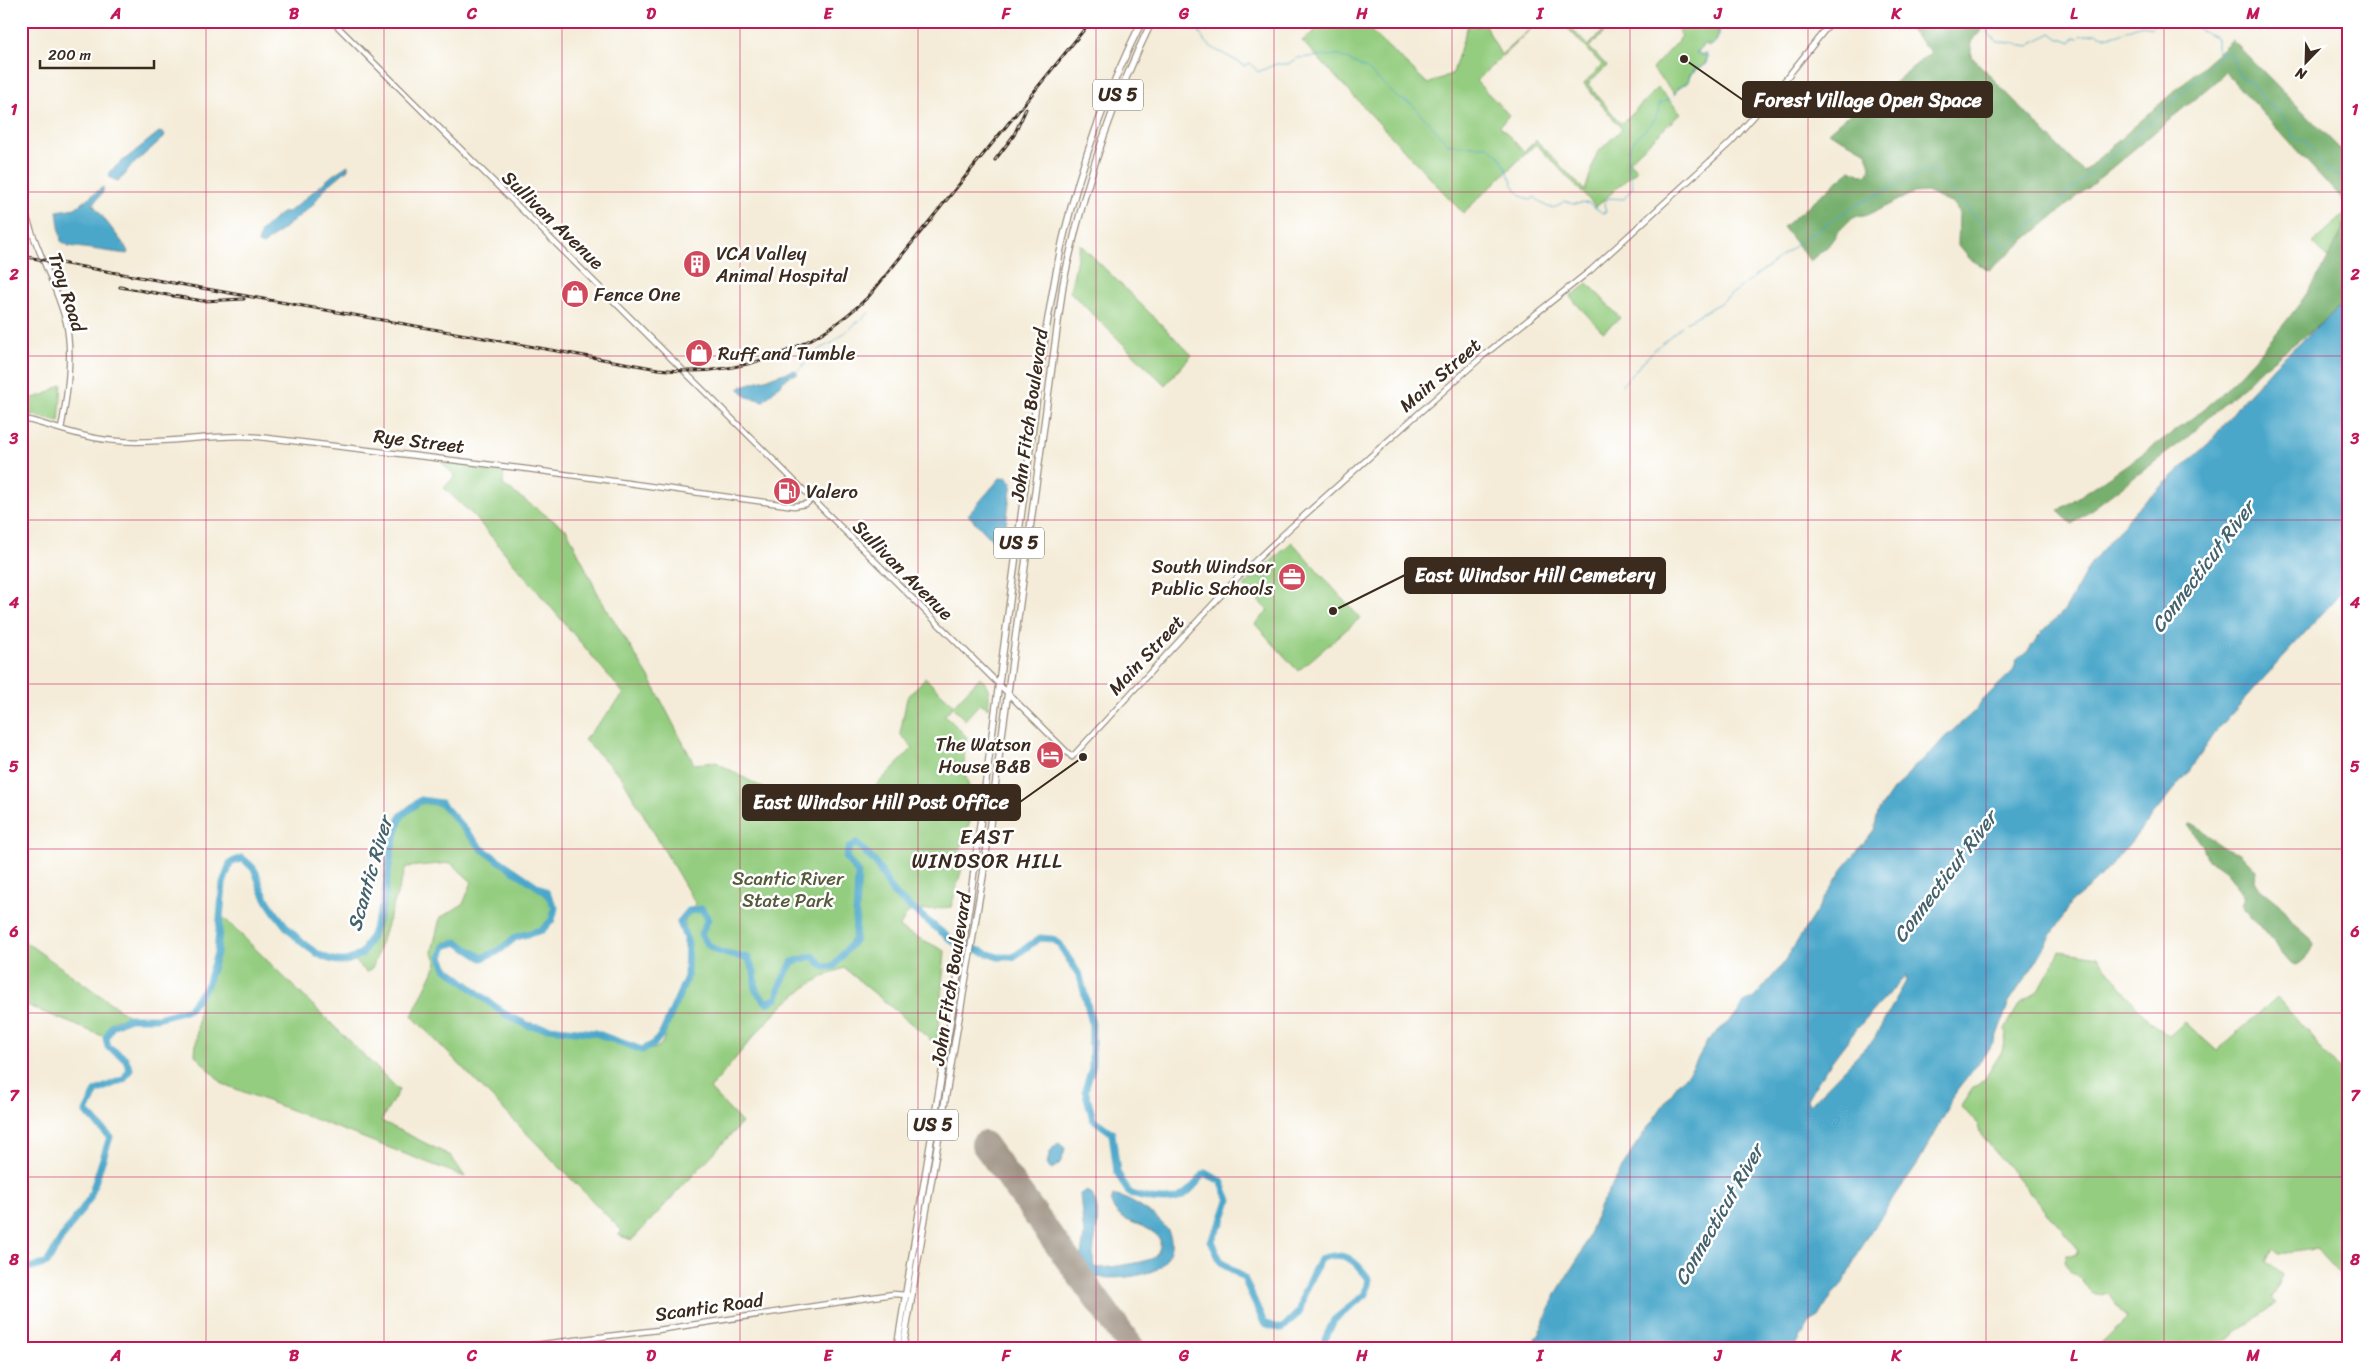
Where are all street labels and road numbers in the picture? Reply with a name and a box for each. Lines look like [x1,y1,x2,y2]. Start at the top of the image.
road number: US 5 [1093,80,1143,110]
street label: Sullivan Avenue [494,162,612,278]
street label: Troy Road [39,248,96,338]
street label: John Fitch Boulevard [1000,324,1058,505]
street label: Main Street [1391,330,1489,420]
street label: Rye Street [372,419,466,463]
street label: Sullivan Avenue [844,511,962,629]
road number: US 5 [994,528,1044,558]
street label: Main Street [1100,607,1192,703]
street label: John Fitch Boulevard [921,888,981,1069]
road number: US 5 [908,1110,958,1140]
street label: Scantic Road [653,1283,766,1331]

